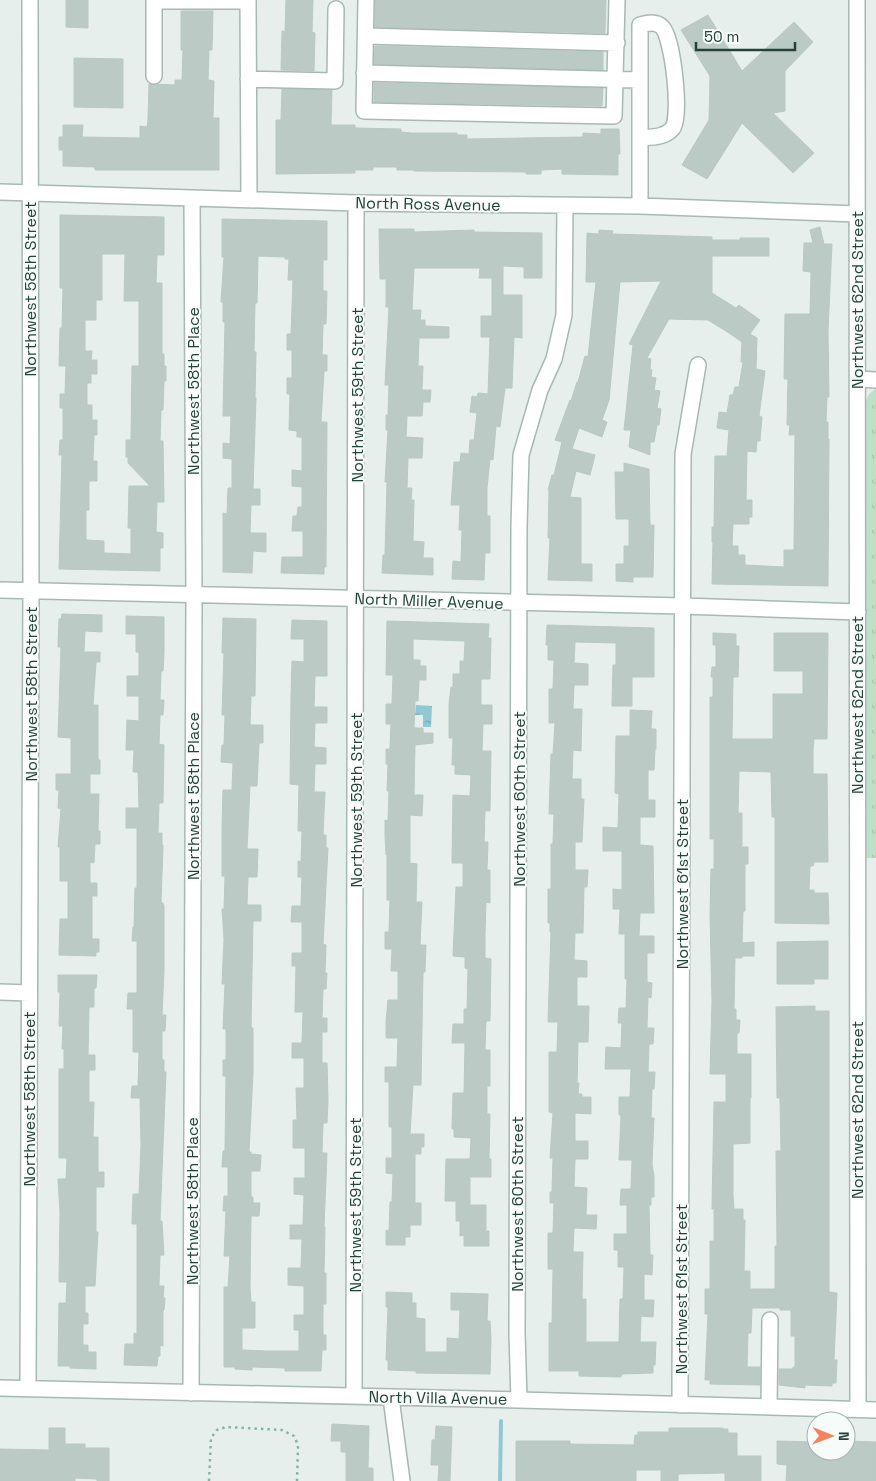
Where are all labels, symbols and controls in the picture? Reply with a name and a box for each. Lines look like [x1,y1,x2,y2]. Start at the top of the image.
scale bar [696,20,795,52]
text: 50 m [704,27,739,46]
street label: North Ross Avenue [355,192,501,216]
street label: Northwest 58th Street [20,201,41,377]
street label: Northwest 62nd Street [847,211,868,389]
street label: Northwest 58th Place [183,307,204,475]
street label: Northwest 59th Street [347,307,368,483]
street label: North Miller Avenue [354,588,504,614]
street label: Northwest 58th Street [21,606,42,782]
street label: Northwest 62nd Street [847,616,868,794]
street label: Northwest 60th Street [509,711,530,887]
street label: Northwest 58th Place [183,712,204,880]
street label: Northwest 59th Street [346,712,367,888]
street label: Northwest 61st Street [672,799,693,969]
street label: Northwest 58th Street [19,1011,40,1187]
street label: Northwest 62nd Street [847,1021,868,1199]
street label: Northwest 60th Street [507,1116,528,1292]
street label: Northwest 58th Place [182,1117,203,1285]
street label: Northwest 59th Street [345,1117,366,1293]
street label: Northwest 61st Street [671,1204,692,1374]
street label: North Villa Avenue [368,1386,508,1410]
north arrow [806,1411,856,1461]
text: N [835,1431,853,1441]

